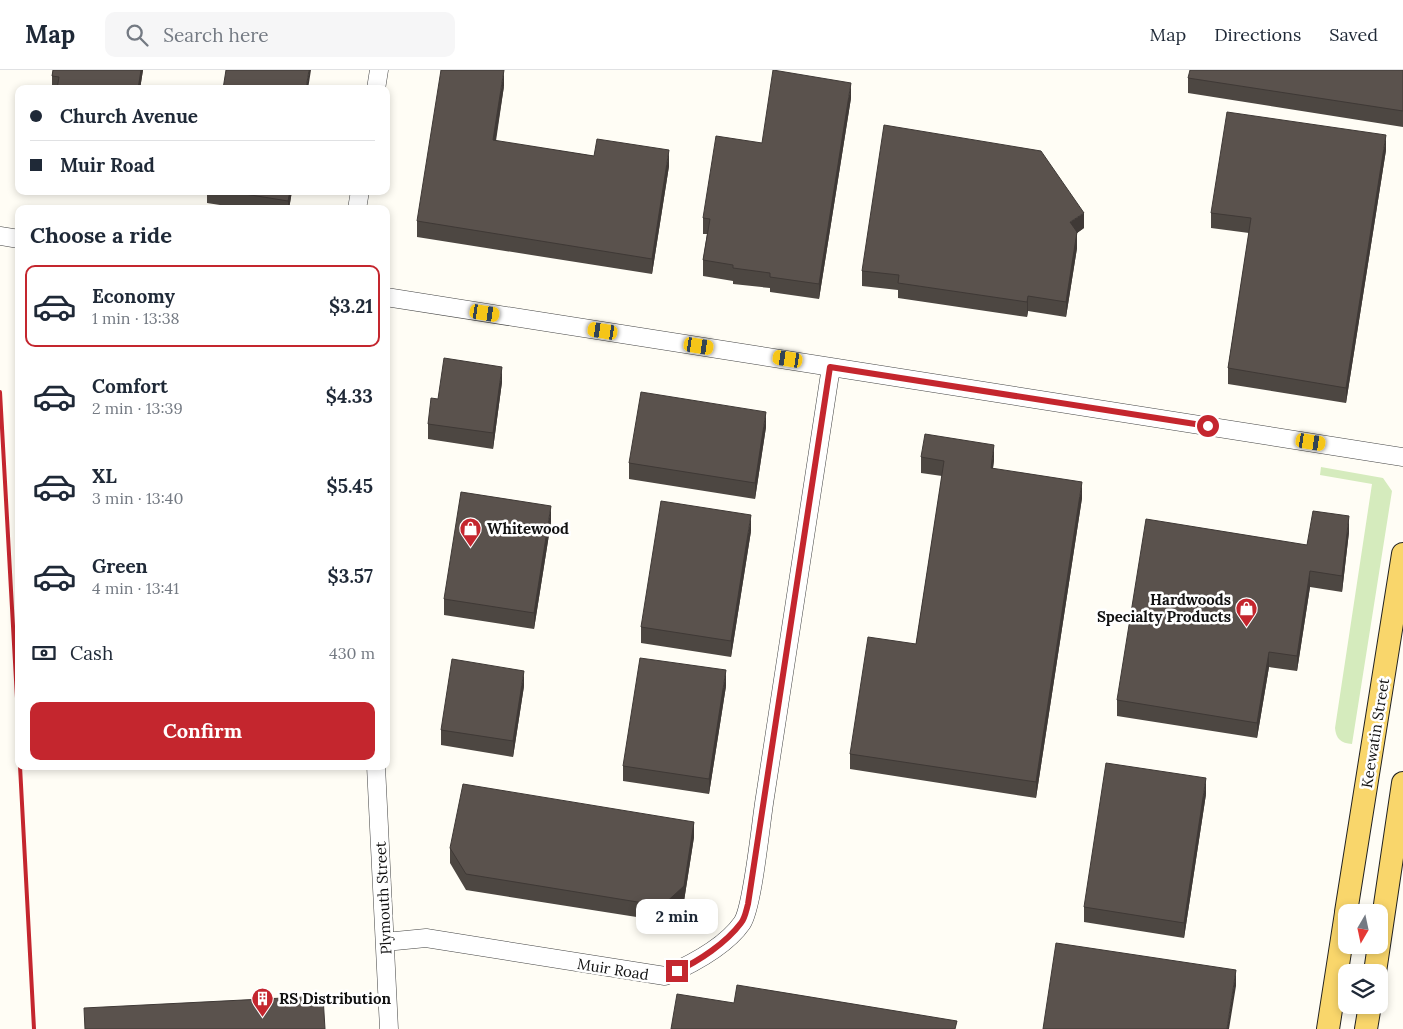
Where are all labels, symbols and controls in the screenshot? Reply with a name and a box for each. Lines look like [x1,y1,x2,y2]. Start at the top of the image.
search box [105,12,455,57]
text: Map [25,19,75,50]
icon: search [123,21,151,49]
text: Search here [163,23,269,47]
text: Map [1150,23,1186,46]
text: Directions [1214,23,1301,46]
text: Saved [1329,23,1378,46]
text: Church Avenue [60,104,198,128]
text: Muir Road [60,153,155,177]
text: Choose a ride [30,221,172,249]
icon: car [32,284,77,329]
text: Economy [92,284,175,308]
text: $3.21 [329,294,373,318]
car [469,303,500,323]
text: 1 min · 13:38 [92,308,180,328]
car [587,321,618,341]
car [683,336,714,356]
car [772,349,803,369]
icon: car [32,374,77,419]
text: Comfort [92,374,168,398]
text: $4.33 [326,384,373,408]
text: 2 min · 13:39 [92,398,183,418]
route start [1197,415,1219,437]
car [1295,432,1326,452]
icon: car [32,464,77,509]
text: XL [92,464,117,488]
text: $5.45 [326,474,373,498]
text: 3 min · 13:40 [92,488,183,508]
shop icon: Whitewood [459,516,483,547]
place label: Whitewood [487,519,569,538]
icon: car [32,554,77,599]
text: Green [92,554,148,578]
text: $3.57 [328,564,373,588]
text: 4 min · 13:41 [92,578,179,598]
place label: Hardwoods Specialty Products [1097,590,1231,626]
shop icon: Hardwoods Specialty Products [1235,596,1259,627]
icon: cash [30,639,58,667]
text: Cash [70,641,113,665]
text: 430 m [329,643,375,663]
street label: Keewatin Street [1357,676,1393,789]
button: Confirm [30,702,375,760]
street label: Plymouth Street [371,841,395,955]
callout: 2 min [636,898,718,934]
north arrow [1338,904,1388,954]
map controls [1338,904,1388,1014]
text: 2 min [656,906,698,926]
street label: Muir Road [576,954,650,984]
route end [666,960,688,982]
button: layers [1338,964,1388,1014]
building icon: RS Distribution [251,986,275,1017]
place label: RS Distribution [279,989,391,1008]

